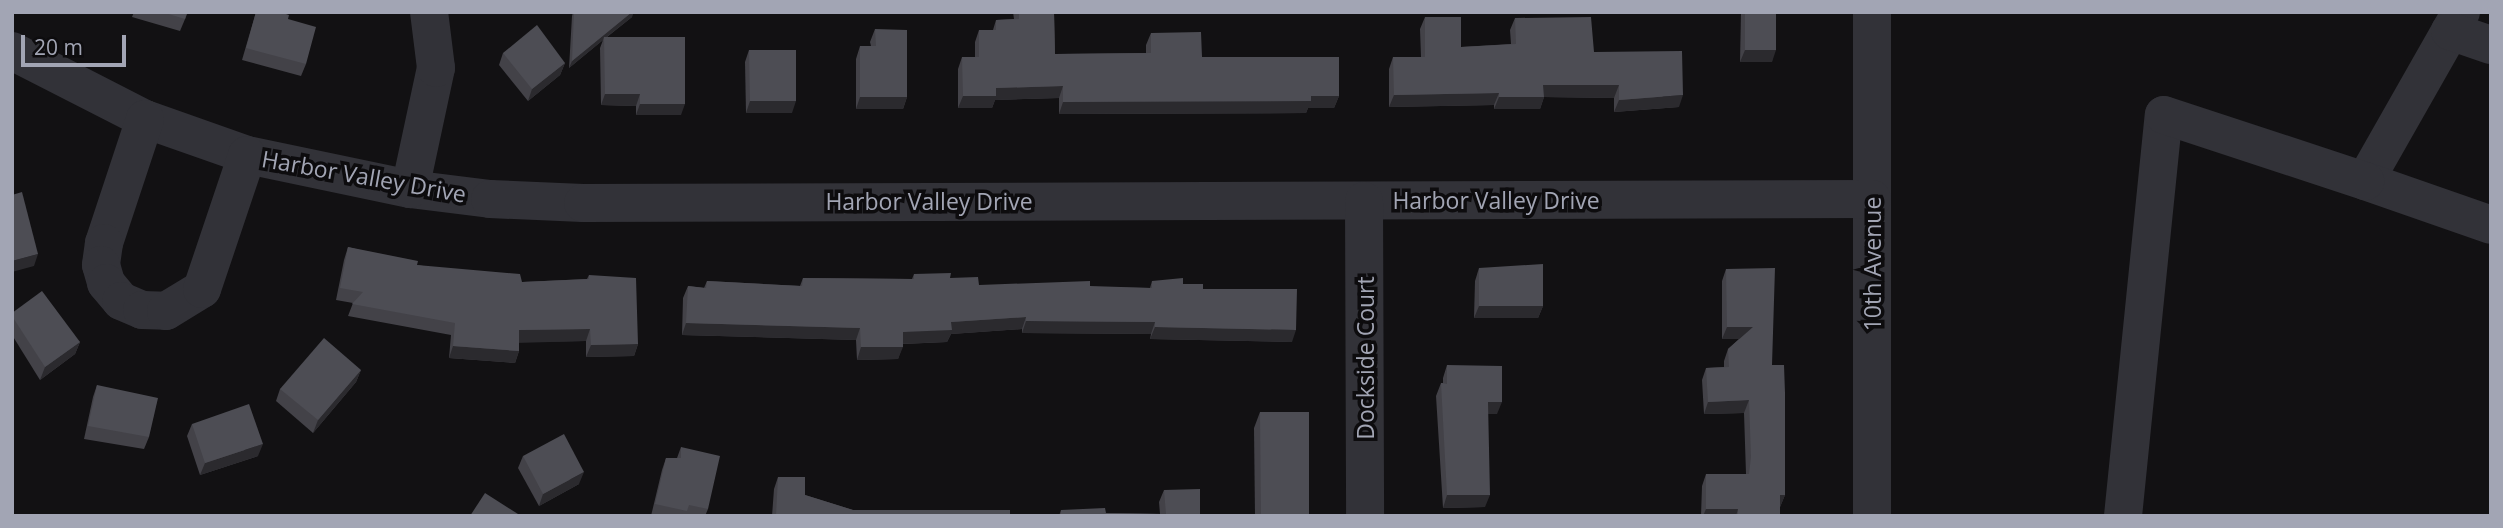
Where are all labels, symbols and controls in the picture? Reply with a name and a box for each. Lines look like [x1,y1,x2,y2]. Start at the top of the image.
scale bar [24,21,130,65]
text: 20 m [34,33,83,61]
street label: Harbor Valley Drive [260,144,468,208]
street label: Harbor Valley Drive [1392,186,1600,214]
street label: Harbor Valley Drive [825,187,1033,215]
street label: 10th Avenue [1858,197,1886,331]
street label: Dockside Court [1351,276,1379,440]

